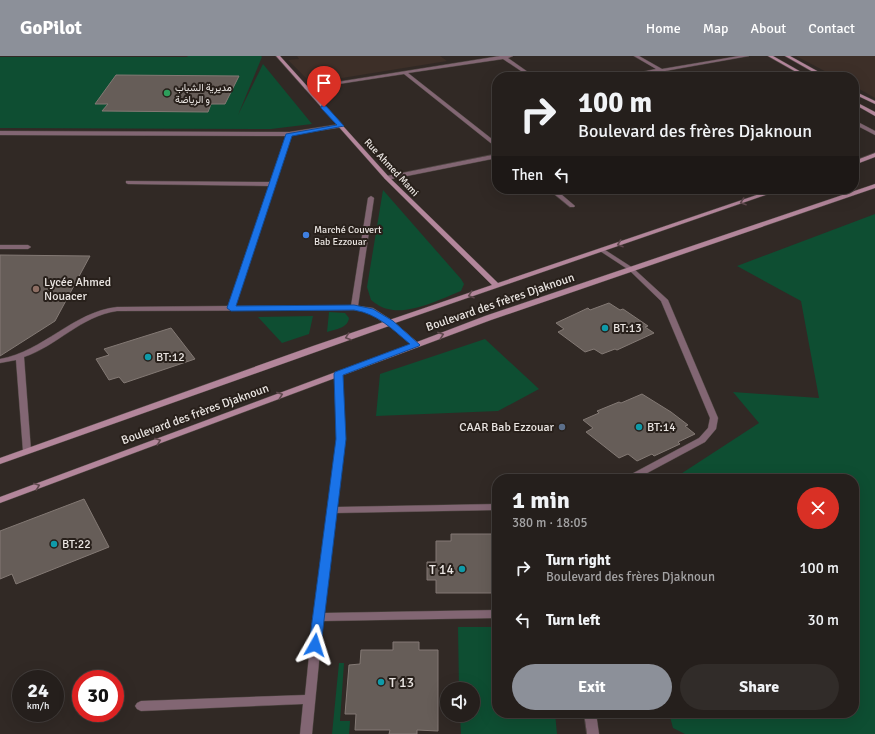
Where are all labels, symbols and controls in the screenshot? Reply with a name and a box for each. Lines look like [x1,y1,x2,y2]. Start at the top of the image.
text: GoPilot [20,16,82,40]
text: Home [646,20,681,37]
text: Map [703,20,728,37]
text: About [750,20,786,37]
text: Contact [808,20,855,37]
pin [307,66,341,107]
icon: arrive [313,72,335,94]
place label: مديرية الشباب و الرياضة [175,82,232,106]
text: 100 m [578,86,652,120]
marker: مديرية الشباب و الرياضة [162,88,172,98]
icon: right [512,88,564,140]
text: Boulevard des frères Djaknoun [578,120,812,142]
street label: Rue Ahmed Mami [362,136,421,199]
icon: left [551,164,573,186]
text: Then [512,166,543,184]
one-way arrow [740,197,747,205]
place label: Marché Couvert Bab Ezzouar [314,224,382,248]
marker: Marché Couvert Bab Ezzouar [301,230,311,240]
one-way arrow [617,239,624,248]
street label: Boulevard des frères Djaknoun [424,270,576,335]
place label: Lycée Ahmed Nouacer [44,275,111,304]
marker: Lycée Ahmed Nouacer [31,284,41,294]
one-way arrow [467,291,474,299]
place label: BT:13 [613,321,642,336]
marker: BT:13 [600,323,610,333]
one-way arrow [438,332,445,340]
one-way arrow [344,333,351,341]
place label: BT:12 [156,350,185,365]
marker: BT:12 [143,352,153,362]
street label: Boulevard des frères Djaknoun [119,381,271,448]
one-way arrow [277,392,284,400]
place label: CAAR Bab Ezzouar [459,420,555,435]
place label: BT:14 [647,420,676,435]
marker: CAAR Bab Ezzouar [557,422,567,432]
marker: BT:14 [634,422,644,432]
one-way arrow [155,437,162,445]
one-way arrow [33,482,40,490]
text: 1 min [512,485,570,515]
button: close [797,487,839,529]
text: 380 m · 18:05 [512,515,588,531]
place label: BT:22 [62,537,91,552]
marker: BT:22 [49,539,59,549]
text: Turn right [546,551,611,569]
icon: right [512,557,534,579]
text: 100 m [799,559,839,577]
place label: T 14 [429,561,454,578]
marker: T 14 [457,564,467,574]
text: Boulevard des frères Djaknoun [546,569,715,585]
icon: left [512,609,534,631]
text: Turn left [546,611,600,629]
text: 30 m [808,611,839,629]
position arrow [294,624,336,666]
button: Exit [512,664,672,710]
button: Share [680,664,839,710]
speed limit sign: 30 [72,670,124,722]
place label: T 13 [389,674,414,691]
marker: T 13 [376,677,386,687]
text: 24 [27,678,49,703]
map controls [440,682,480,722]
button: sound [440,682,480,722]
text: km/h [27,700,49,712]

